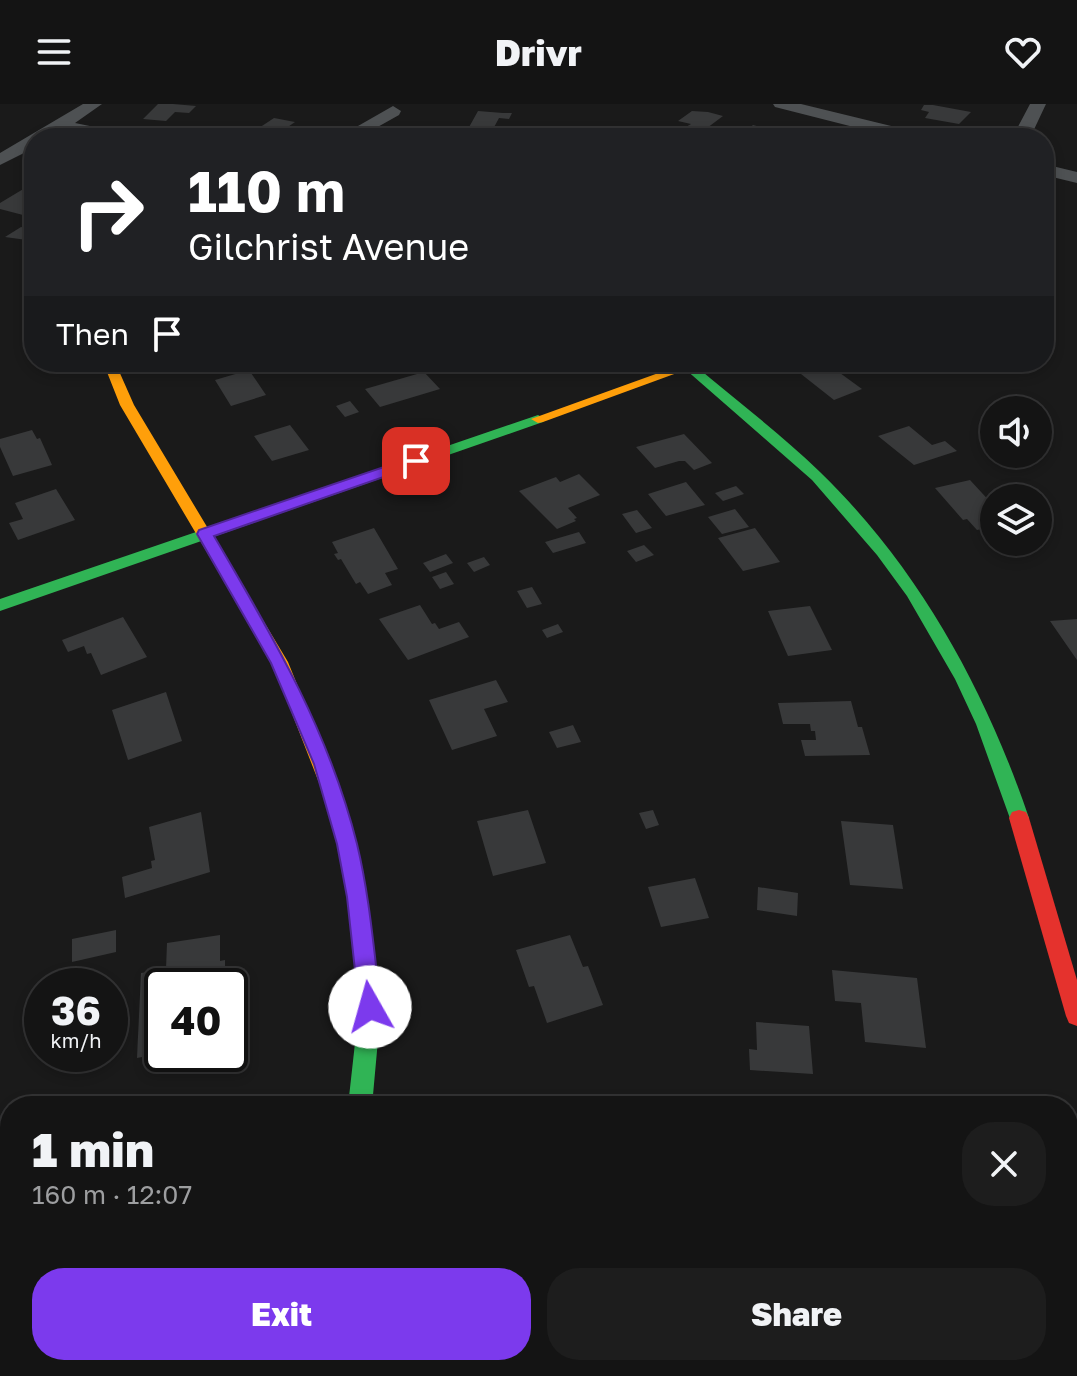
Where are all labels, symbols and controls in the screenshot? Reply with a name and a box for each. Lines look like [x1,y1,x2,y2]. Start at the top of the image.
icon: menu [32,30,76,74]
icon: heart [1001,30,1045,74]
text: Drivr [495,31,582,74]
text: 110 m [188,157,345,224]
icon: right [56,160,160,264]
text: Gilchrist Avenue [188,225,469,268]
icon: arrive [145,312,189,356]
text: Then [56,316,129,352]
map controls [980,396,1052,556]
button: sound [980,396,1052,468]
pin [382,427,450,495]
icon: arrive [394,439,438,483]
button: layers [980,484,1052,556]
position arrow [328,965,412,1049]
speed limit sign: 40 [144,968,248,1072]
text: 36 [51,986,101,1034]
text: km/h [51,1028,101,1052]
text: 1 min [32,1120,154,1178]
button: close [962,1122,1046,1206]
text: 160 m · 12:07 [32,1179,192,1210]
button: Exit [32,1268,531,1360]
button: Share [547,1268,1046,1360]

